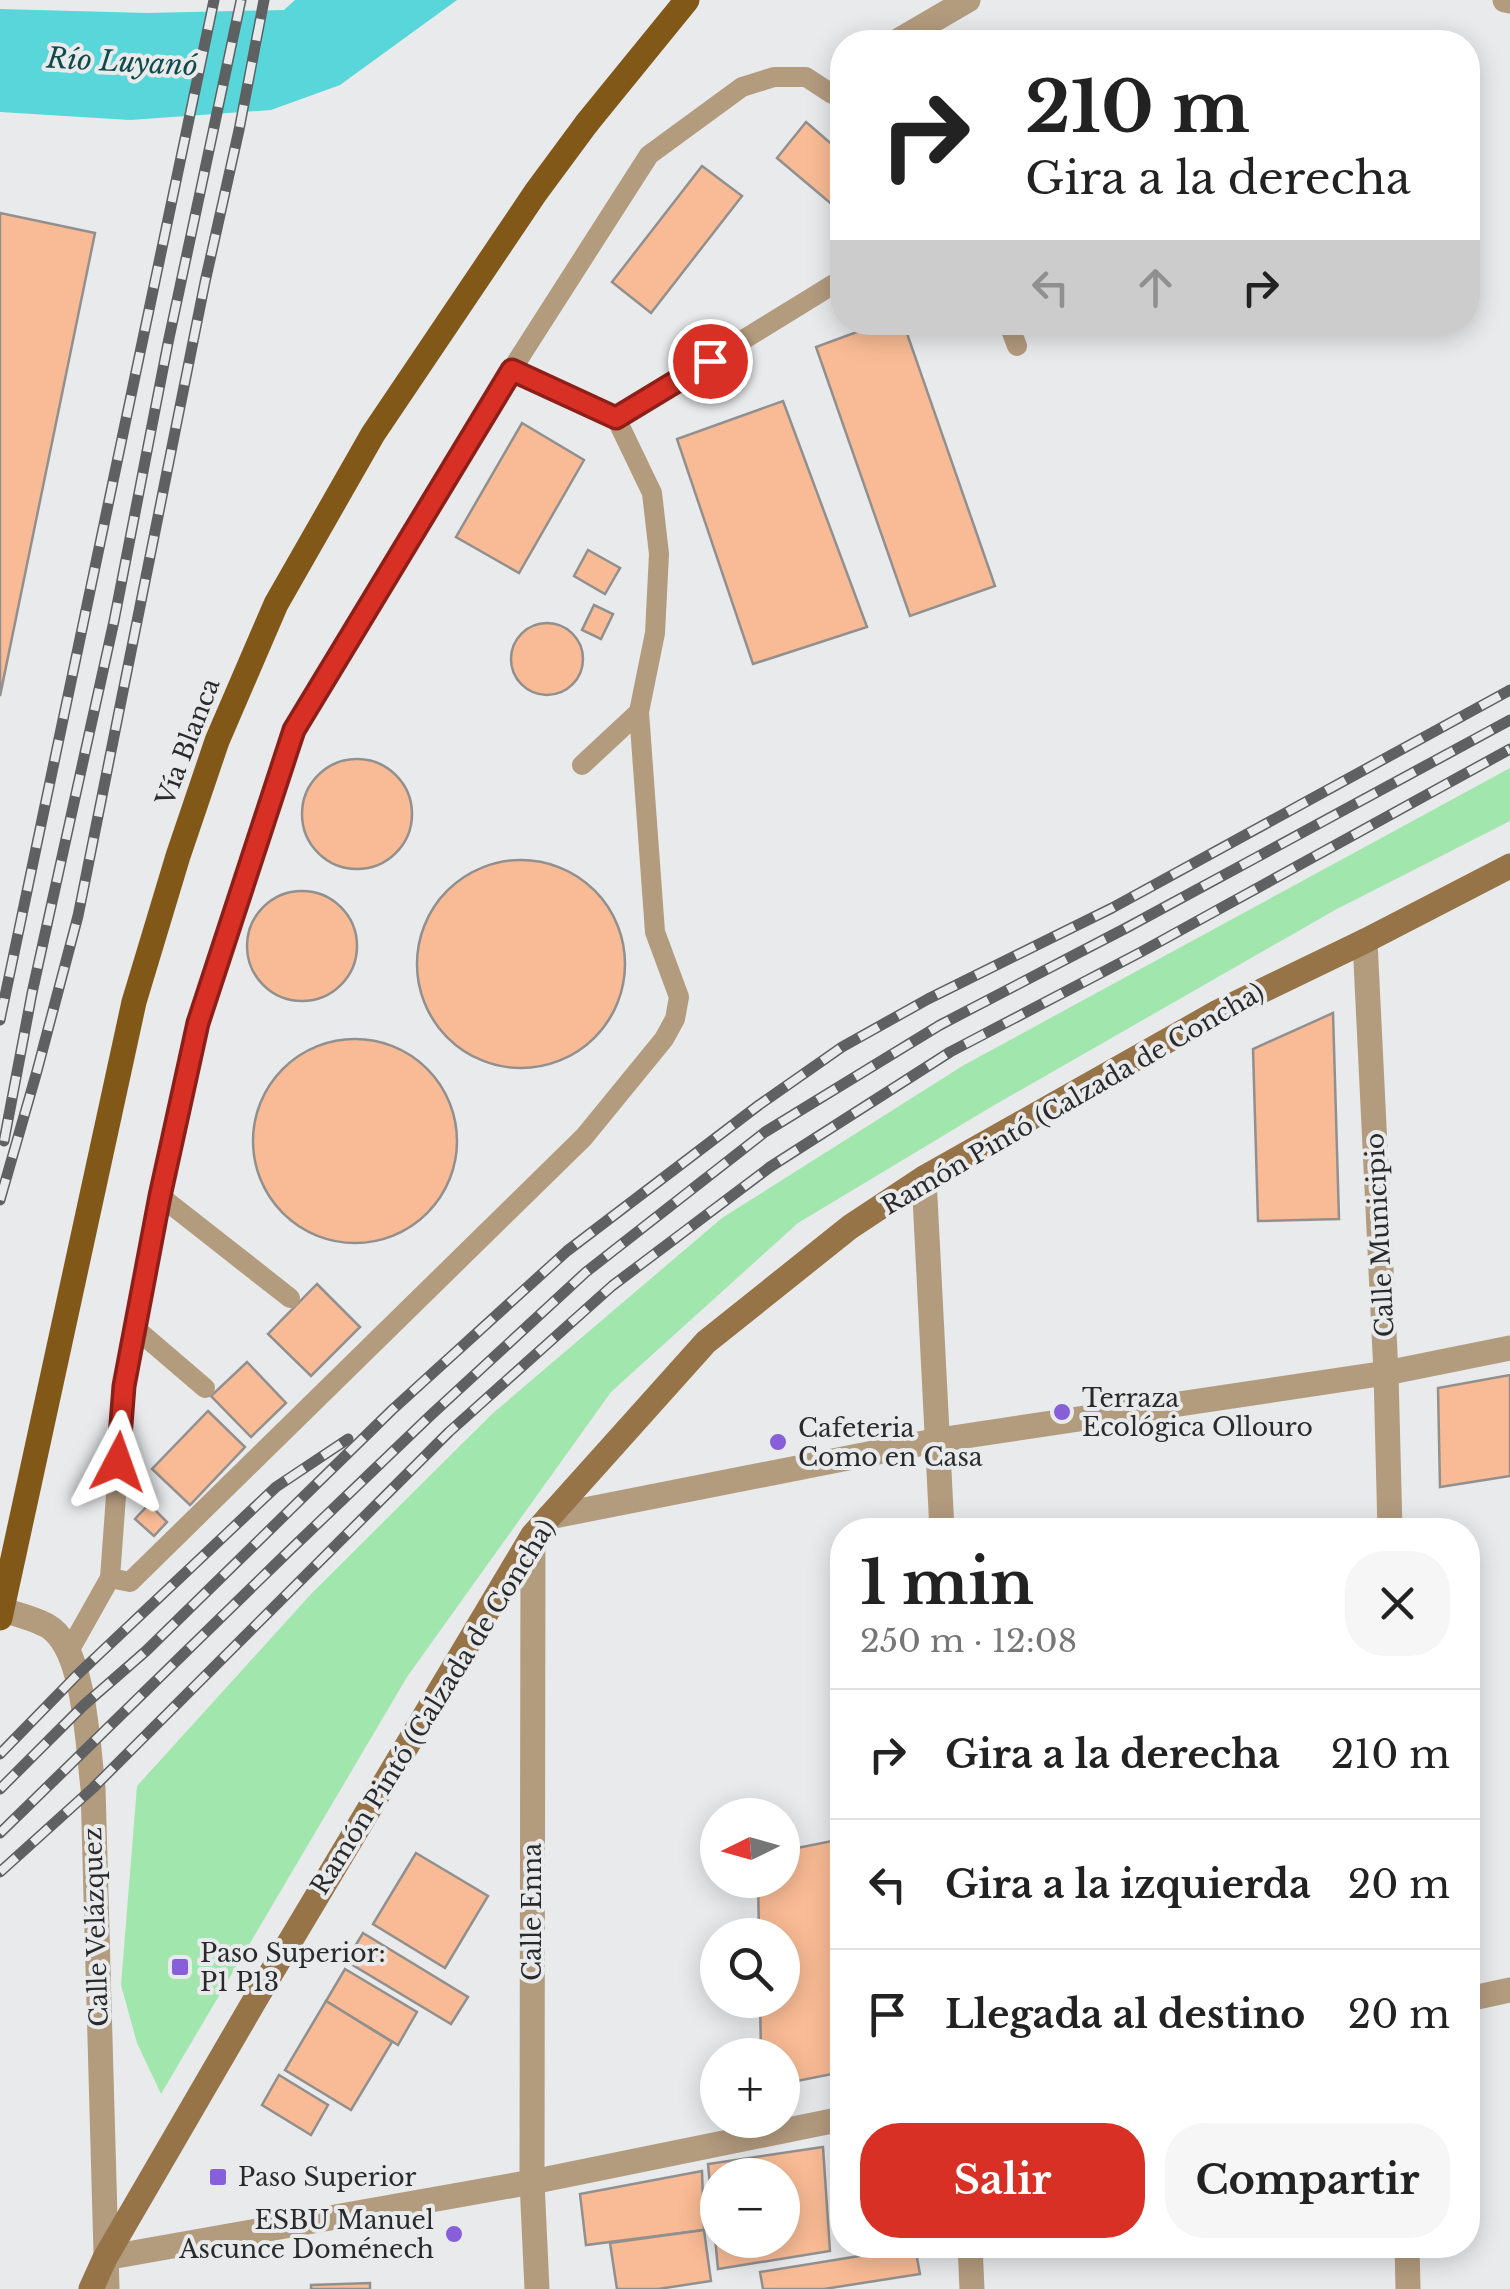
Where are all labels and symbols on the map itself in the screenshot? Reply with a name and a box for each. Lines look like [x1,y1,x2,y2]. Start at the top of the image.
water label: Río Luyanó [45,41,199,83]
pin [668,319,753,404]
street label: Vía Blanca [149,674,227,811]
street label: Ramón Pintó (Calzada de Concha) [876,976,1270,1222]
street label: Calle Municipio [1359,1132,1401,1338]
place label: Terraza Ecológica Ollouro [1082,1383,1313,1443]
marker: Terraza Ecológica Ollouro [1051,1401,1073,1423]
position arrow [66,1410,170,1514]
place label: Cafeteria Como en Casa [798,1413,983,1473]
marker: Cafeteria Como en Casa [767,1431,789,1453]
street label: Ramón Pintó (Calzada de Concha) [304,1514,562,1900]
north arrow [700,1798,800,1898]
street label: Calle Velázquez [77,1827,115,2027]
street label: Calle Enna [517,1843,548,1981]
place label: Paso Superior: P1 P13 [200,1938,386,1998]
marker: Paso Superior: P1 P13 [169,1956,191,1978]
place label: Paso Superior [238,2162,417,2193]
marker: Paso Superior [207,2166,229,2188]
place label: ESBU Manuel Ascunce Doménech [178,2205,434,2265]
marker: ESBU Manuel Ascunce Doménech [443,2223,465,2245]

